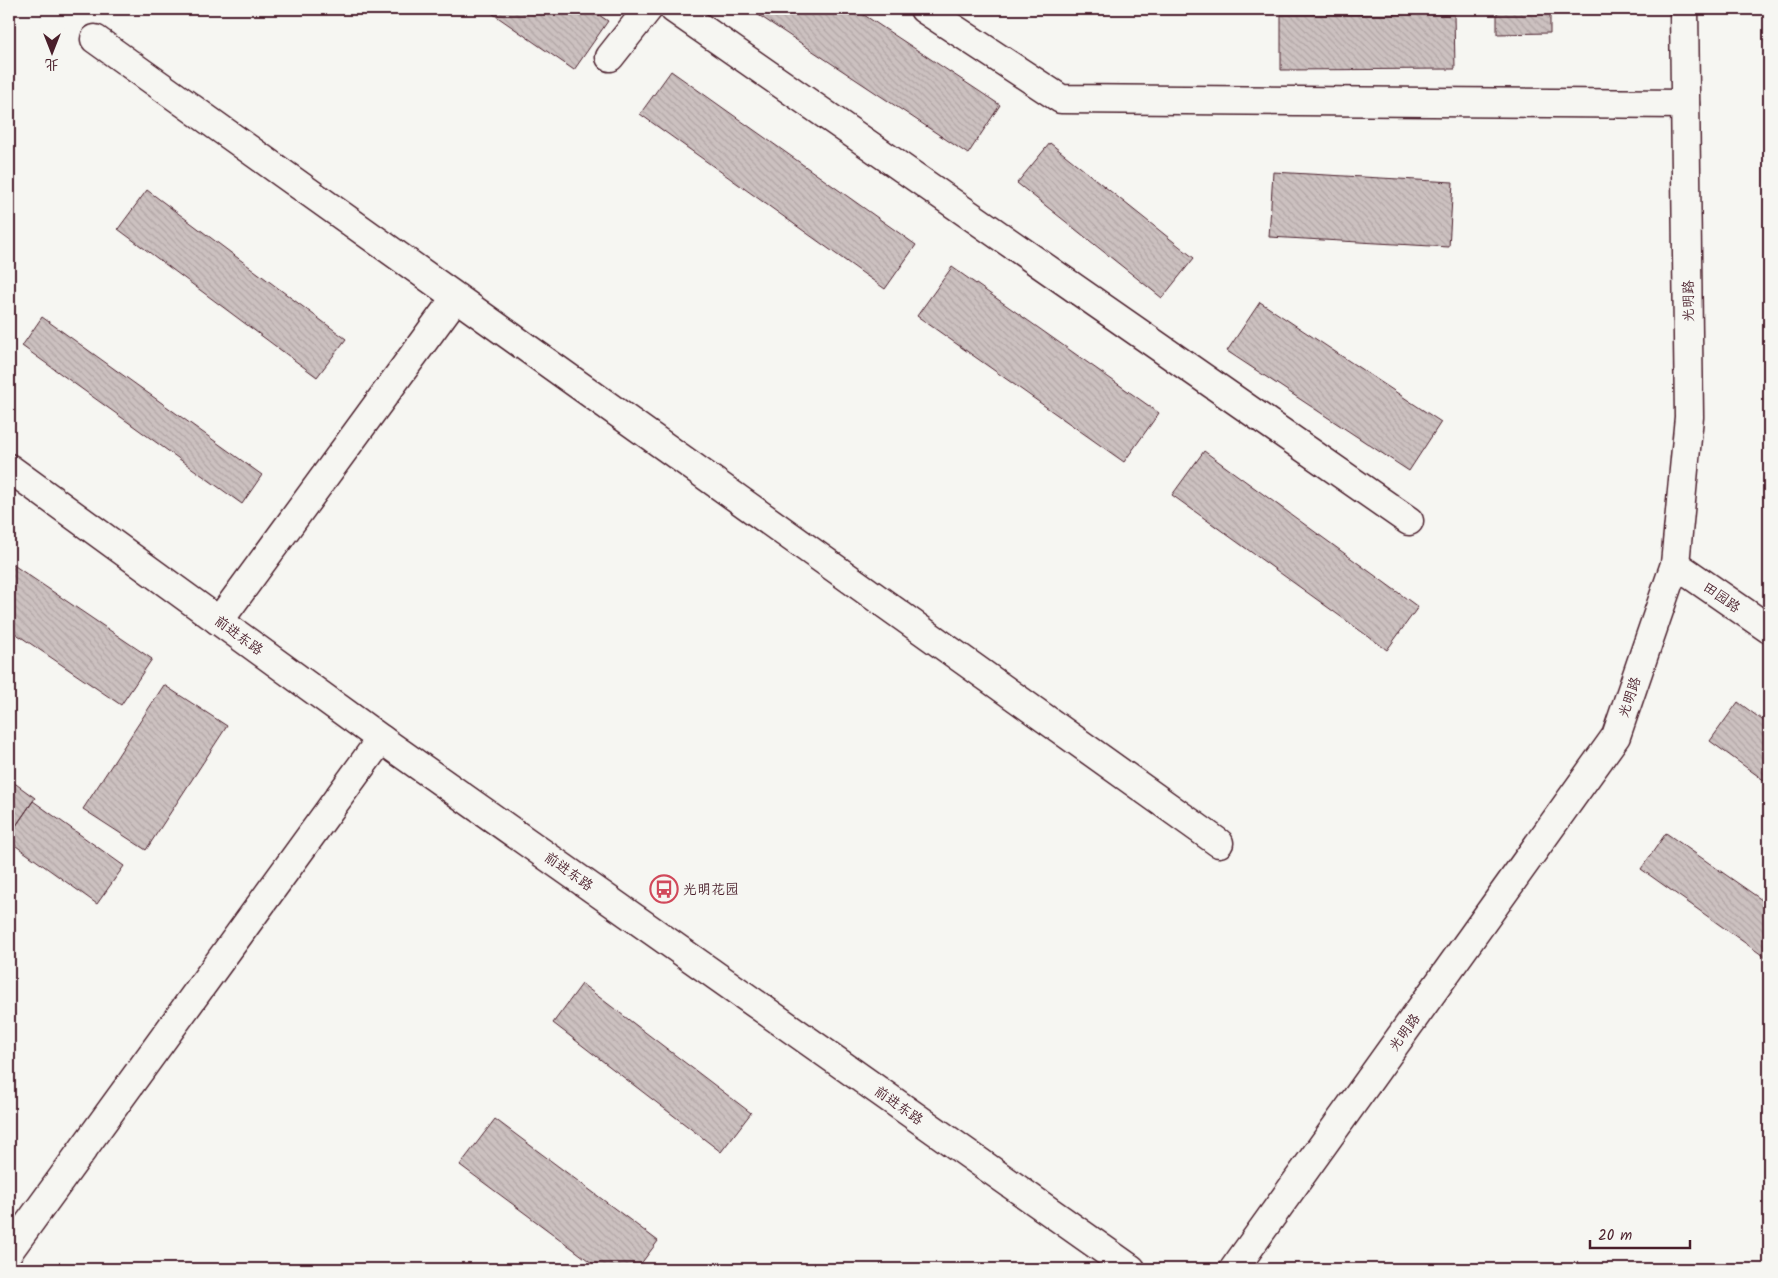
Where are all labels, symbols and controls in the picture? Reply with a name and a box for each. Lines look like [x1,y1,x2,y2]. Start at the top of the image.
north arrow [28,28,78,78]
text: 北 [45,53,59,75]
street label: 光明路 [1678,280,1700,322]
street label: 田园路 [1698,577,1745,619]
street label: 前进东路 [209,610,268,661]
street label: 光明路 [1613,674,1647,721]
street label: 前进东路 [539,847,598,897]
bus stop icon: 光明花园 [649,874,679,904]
place label: 光明花园 [683,879,739,901]
street label: 光明路 [1384,1009,1426,1056]
street label: 前进东路 [869,1081,928,1131]
scale bar [1590,1218,1690,1250]
text: 20 m [1598,1224,1632,1248]

